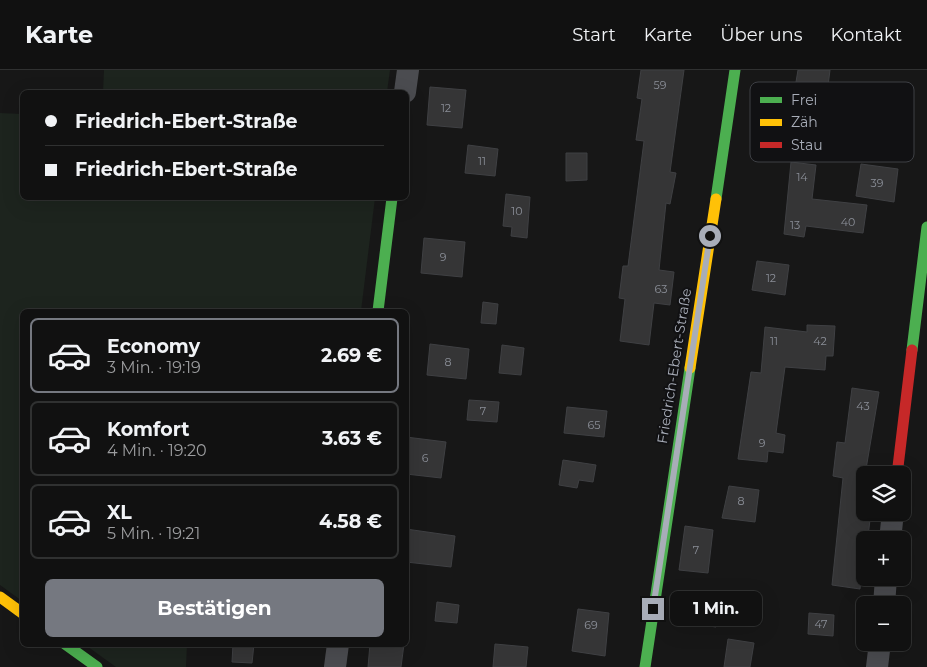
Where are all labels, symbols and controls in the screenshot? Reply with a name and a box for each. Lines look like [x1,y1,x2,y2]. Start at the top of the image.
text: Karte [25,20,93,49]
text: Start [572,24,616,46]
text: Karte [644,24,692,46]
text: Über uns [720,24,803,46]
text: Kontakt [831,24,902,46]
house number: 59 [654,78,667,92]
legend [750,82,914,162]
text: Frei [791,91,817,109]
house number: 12 [441,101,451,115]
text: Friedrich-Ebert-Straße [75,110,298,133]
text: Zäh [791,113,818,131]
text: Stau [791,136,823,154]
house number: 11 [478,154,486,168]
text: Friedrich-Ebert-Straße [75,158,298,181]
house number: 14 [796,170,808,184]
house number: 39 [871,176,884,190]
house number: 10 [511,204,523,218]
house number: 40 [841,215,855,229]
house number: 13 [790,218,800,232]
route start [699,225,721,247]
house number: 9 [440,250,447,264]
house number: 12 [766,271,776,285]
house number: 63 [655,282,667,296]
street label: Friedrich-Ebert-Straße [653,287,695,445]
icon: car [47,333,92,378]
house number: 11 [770,334,778,348]
house number: 42 [813,334,827,348]
text: Economy [107,335,200,358]
text: 2.69 € [321,344,382,367]
house number: 8 [444,355,452,369]
text: 3 Min. · 19:19 [107,358,201,377]
house number: 43 [856,399,870,413]
house number: 7 [480,404,486,418]
icon: car [47,416,92,461]
text: Komfort [107,418,189,441]
house number: 65 [588,418,600,432]
text: 3.63 € [322,427,382,450]
house number: 9 [759,436,766,450]
text: 4 Min. · 19:20 [107,441,207,460]
house number: 6 [422,451,429,465]
map controls [856,466,911,651]
button: layers [856,466,911,521]
house number: 8 [737,494,745,508]
icon: car [47,499,92,544]
text: XL [107,501,132,524]
text: 4.58 € [319,510,382,533]
text: 5 Min. · 19:21 [107,524,200,543]
button: + [856,531,911,586]
house number: 7 [693,543,699,557]
button: Bestätigen [45,579,384,637]
callout: 1 Min. [670,592,763,626]
button: − [856,596,911,651]
route end [642,598,664,620]
text: 1 Min. [693,599,739,618]
house number: 47 [814,617,828,631]
house number: 69 [584,618,598,632]

